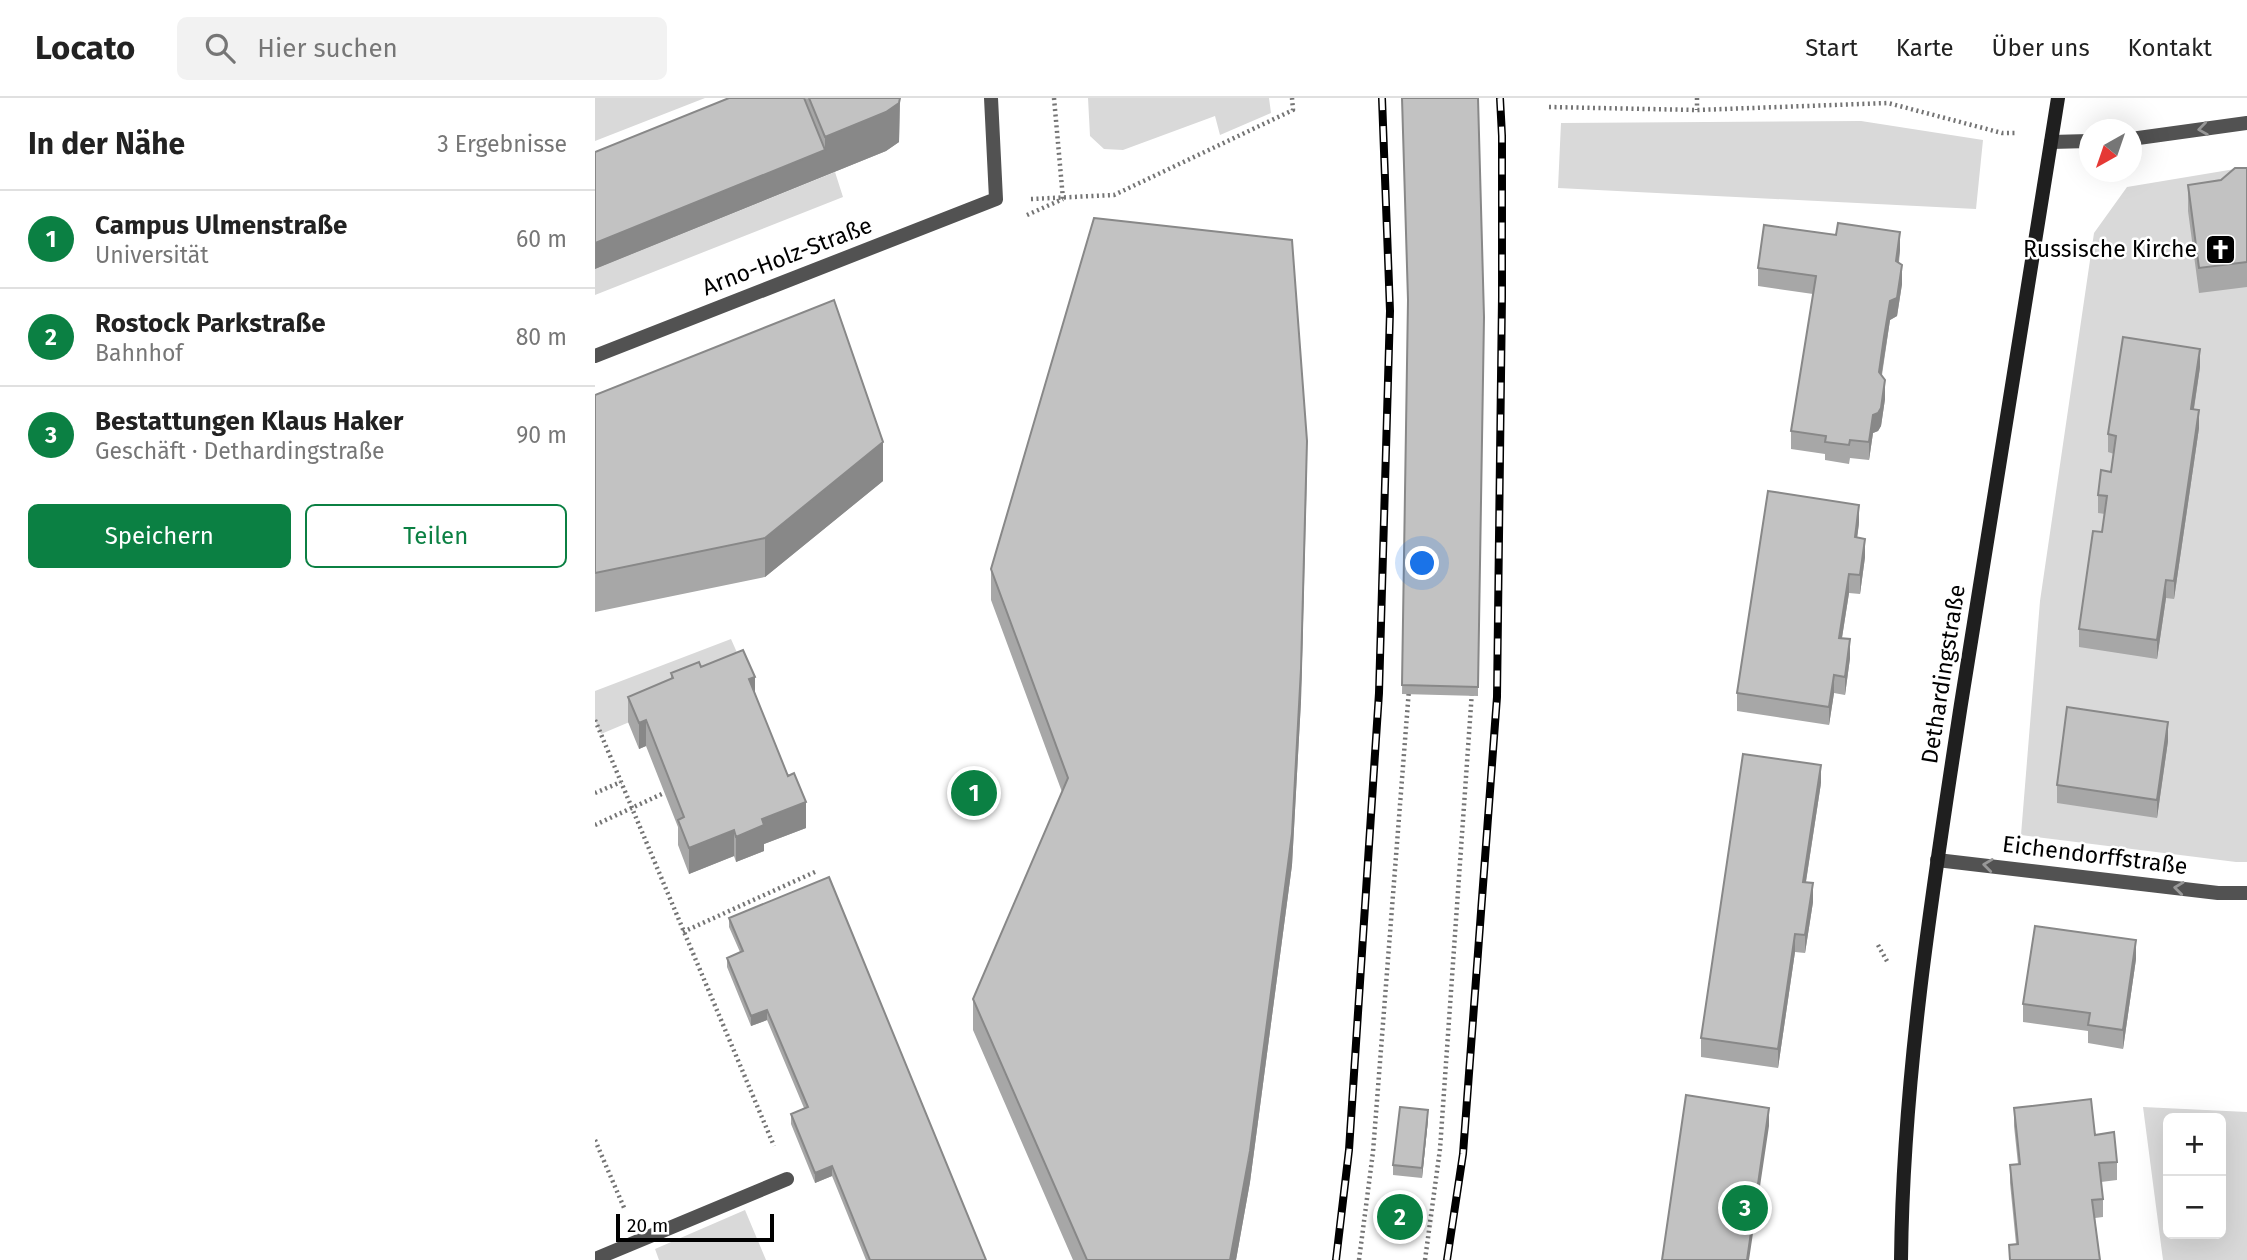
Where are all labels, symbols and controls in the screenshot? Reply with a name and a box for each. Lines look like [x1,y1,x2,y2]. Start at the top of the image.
search box [177,17,667,80]
text: Locato [35,28,135,68]
icon: search [201,29,239,67]
text: Hier suchen [257,33,398,64]
text: Start [1805,34,1858,62]
text: Karte [1896,34,1954,62]
text: Über uns [1992,34,2090,62]
text: Kontakt [2128,34,2212,62]
north arrow [2079,119,2142,182]
one-way arrow [2197,121,2209,136]
text: In der Nähe [28,126,185,162]
text: 3 Ergebnisse [437,130,567,158]
text: Campus Ulmenstraße [95,210,347,241]
street label: Arno-Holz-Straße [698,211,876,301]
text: 1 [46,225,56,253]
text: 60 m [516,225,567,253]
church icon: Russische Kirche [2203,232,2237,266]
place label: Russische Kirche [2023,235,2197,263]
text: Universität [95,241,209,269]
text: Rostock Parkstraße [95,308,326,339]
text: 2 [45,323,57,351]
text: 80 m [516,323,567,351]
text: Bahnhof [95,339,183,367]
text: Bestattungen Klaus Haker [95,406,403,437]
text: 3 [45,421,57,449]
text: 90 m [516,421,567,449]
text: Geschäft · Dethardingstraße [95,437,385,465]
button: Speichern [28,504,291,568]
button: Teilen [305,504,567,568]
your location [1405,546,1439,580]
street label: Dethardingstraße [1915,582,1971,766]
pin: 1 [951,767,997,819]
street label: Eichendorffstraße [2001,830,2189,880]
one-way arrow [1982,858,1994,873]
one-way arrow [2173,881,2185,896]
map controls [2163,1113,2226,1239]
button: + [2163,1113,2226,1176]
button: − [2163,1176,2226,1239]
pin: 3 [1722,1182,1768,1234]
pin: 2 [1377,1191,1423,1243]
scale bar [616,1211,773,1243]
text: 20 m [627,1214,668,1237]

